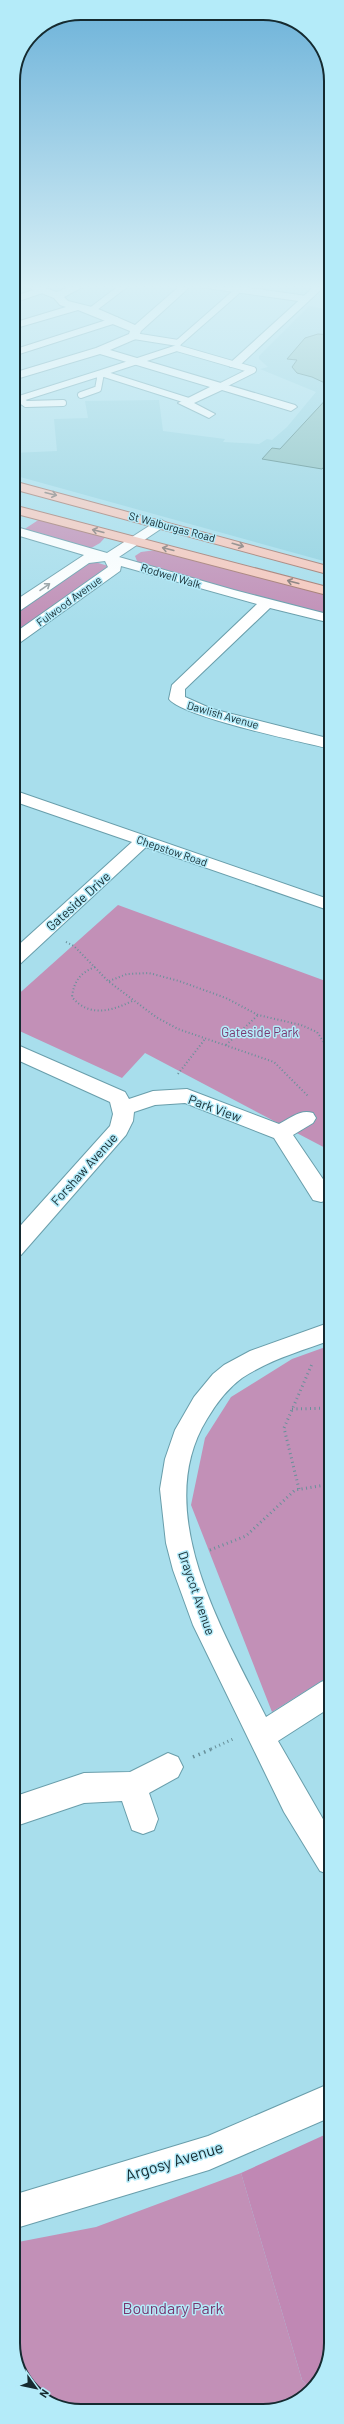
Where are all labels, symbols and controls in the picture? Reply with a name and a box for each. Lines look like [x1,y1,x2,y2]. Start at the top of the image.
one-way arrow [44,491,57,499]
street label: St Walburgas Road [127,509,217,544]
one-way arrow [92,526,105,534]
one-way arrow [231,542,244,549]
one-way arrow [161,544,174,552]
street label: Rodwell Walk [139,560,203,591]
street label: Fulwood Avenue [34,573,104,629]
one-way arrow [287,578,300,585]
one-way arrow [39,583,50,591]
street label: Dawlish Avenue [186,698,261,731]
street label: Chepstow Road [135,832,209,869]
street label: Gateside Drive [43,868,113,934]
park label: Gateside Park [221,1024,299,1040]
street label: Park View [186,1091,244,1125]
street label: Forshaw Avenue [47,1130,121,1208]
street label: Draycot Avenue [175,1549,219,1637]
street label: Argosy Avenue [123,2137,225,2184]
park label: Boundary Park [122,2298,224,2317]
north arrow [16,2368,56,2408]
text: N [37,2387,52,2400]

